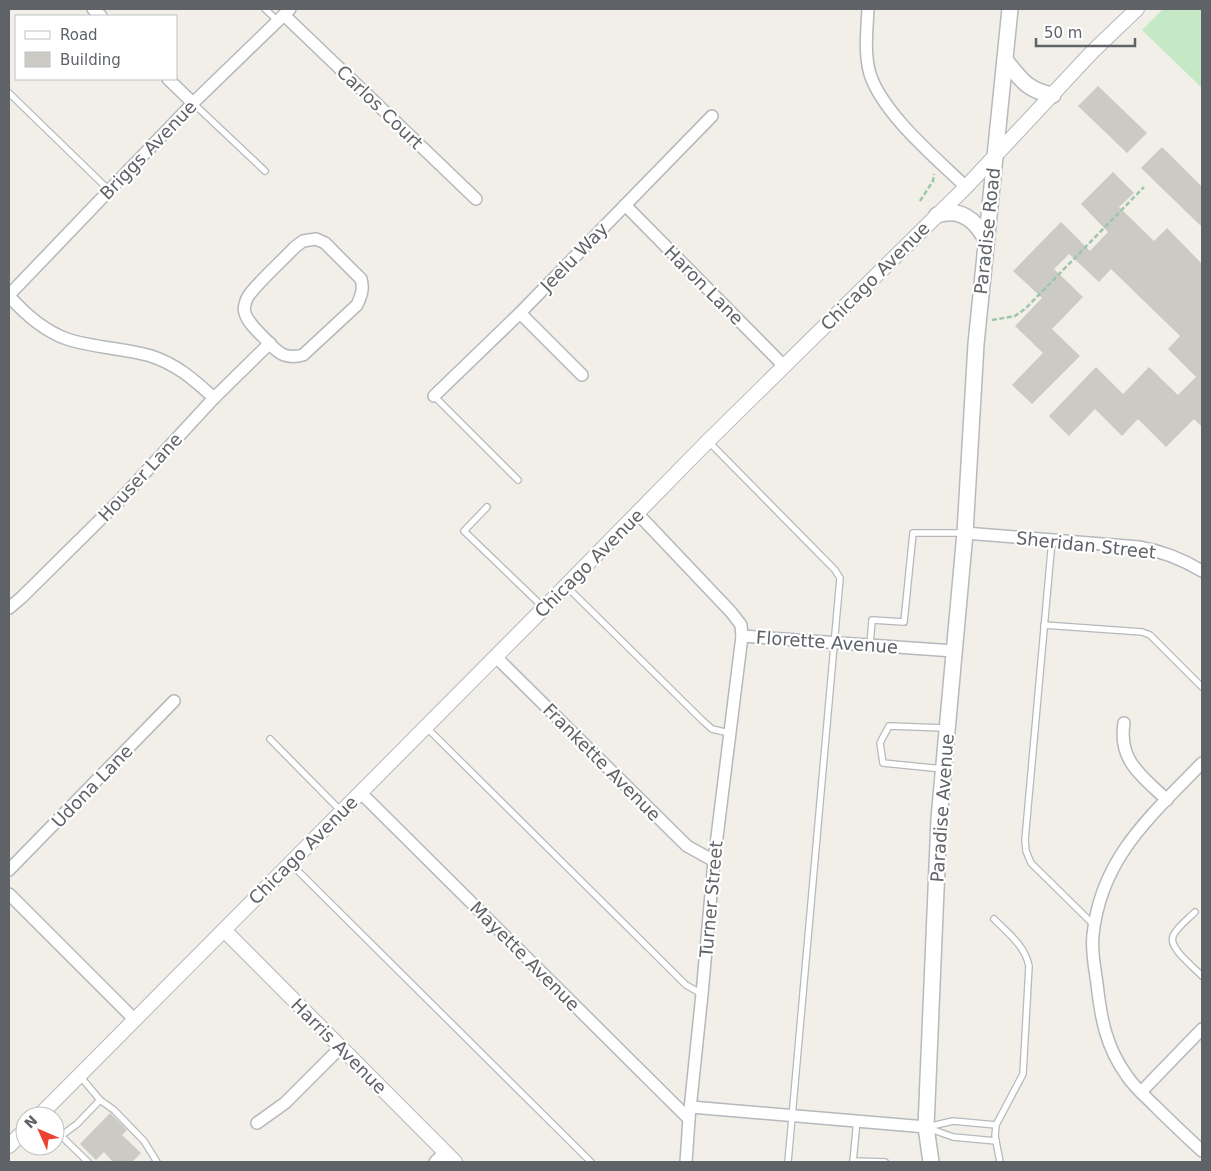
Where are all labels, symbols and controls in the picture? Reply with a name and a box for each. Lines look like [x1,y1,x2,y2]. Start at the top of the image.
legend [15,15,178,80]
scale bar [1036,15,1135,47]
text: 50 m [1044,24,1082,42]
text: Road [60,26,98,44]
text: Building [60,51,121,69]
street label: Carlos Court [333,61,427,153]
street label: Briggs Avenue [95,96,201,204]
street label: Paradise Road [970,167,1004,295]
street label: Chicago Avenue [816,217,934,335]
street label: Jeelu Way [535,218,612,297]
street label: Haron Lane [660,241,748,329]
street label: Houser Lane [94,428,186,526]
street label: Chicago Avenue [530,504,648,622]
street label: Sheridan Street [1015,527,1157,563]
street label: Florette Avenue [755,627,899,657]
street label: Frankette Avenue [539,699,665,825]
street label: Paradise Avenue [926,733,958,883]
street label: Udona Lane [47,740,137,832]
street label: Chicago Avenue [244,791,362,909]
street label: Turner Street [695,840,727,959]
street label: Mayette Avenue [466,897,584,1015]
street label: Harris Avenue [287,994,391,1098]
north arrow [15,1106,65,1156]
text: N [21,1112,41,1132]

